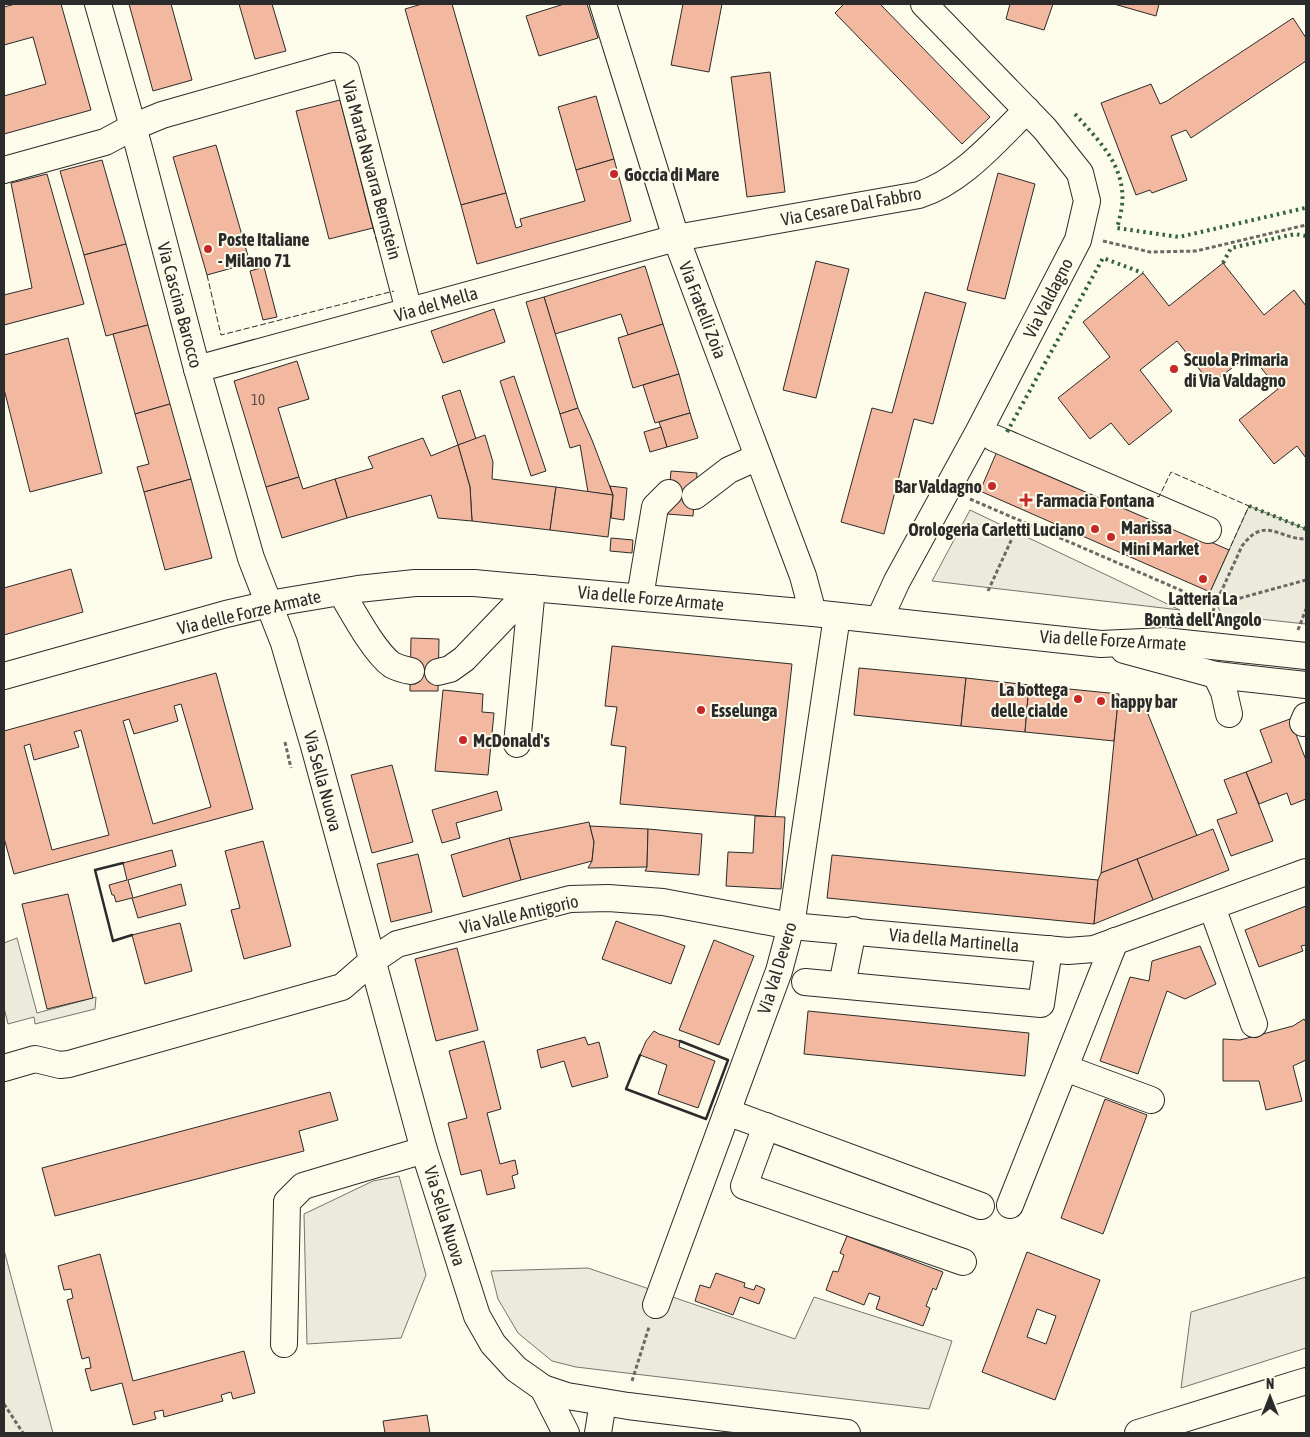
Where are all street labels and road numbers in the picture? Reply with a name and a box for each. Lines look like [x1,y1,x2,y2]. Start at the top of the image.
street label: Via Marta Navarra Bernstein [338,78,406,262]
street label: Via Cesare Dal Fabbro [779,182,923,230]
street label: Via Cascina Barocco [153,240,207,370]
street label: Via Valdagno [1019,255,1077,341]
street label: Via Fratelli Zoia [675,258,731,362]
street label: Via del Mella [392,282,480,326]
street label: Via delle Forze Armate [577,581,725,615]
street label: Via delle Forze Armate [175,585,323,639]
street label: Via delle Forze Armate [1039,626,1187,654]
street label: Via Sella Nuova [300,728,346,834]
street label: Via Valle Antigorio [458,890,580,938]
street label: Via Val Devero [753,920,801,1016]
street label: Via della Martinella [888,924,1020,956]
street label: Via Sella Nuova [420,1164,470,1268]

